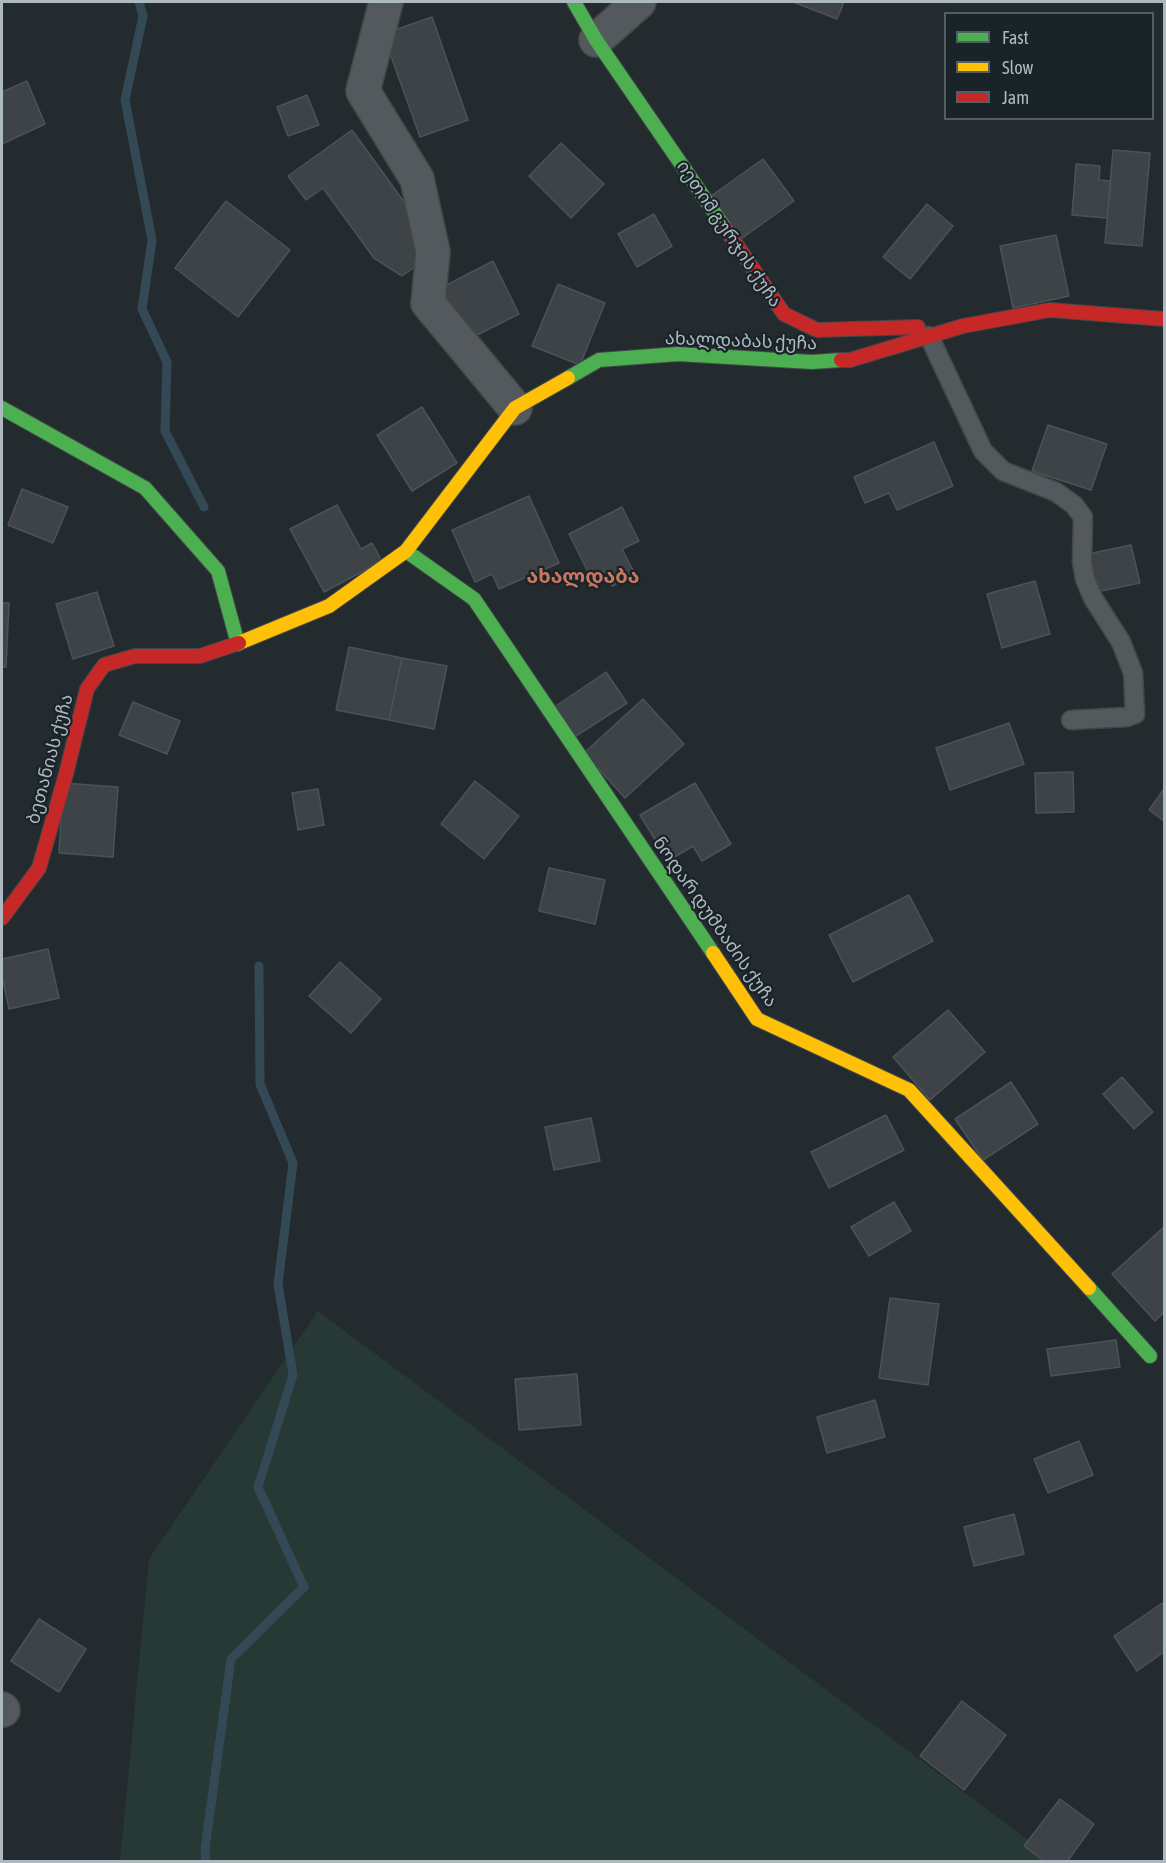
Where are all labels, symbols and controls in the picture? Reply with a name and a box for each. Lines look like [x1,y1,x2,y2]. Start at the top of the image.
legend [944,12,1154,120]
text: Fast [1002,27,1029,48]
text: Slow [1002,57,1033,78]
text: Jam [1002,87,1029,108]
street label: იეთიმ გურჯის ქუჩა [672,157,786,311]
street label: ახალდაბას ქუჩა [665,328,817,354]
district label: ახალდაბა [527,565,639,589]
street label: ბეთანიას ქუჩა [22,692,78,826]
street label: ნოდარ დუმბაძის ქუჩა [648,833,782,1011]

